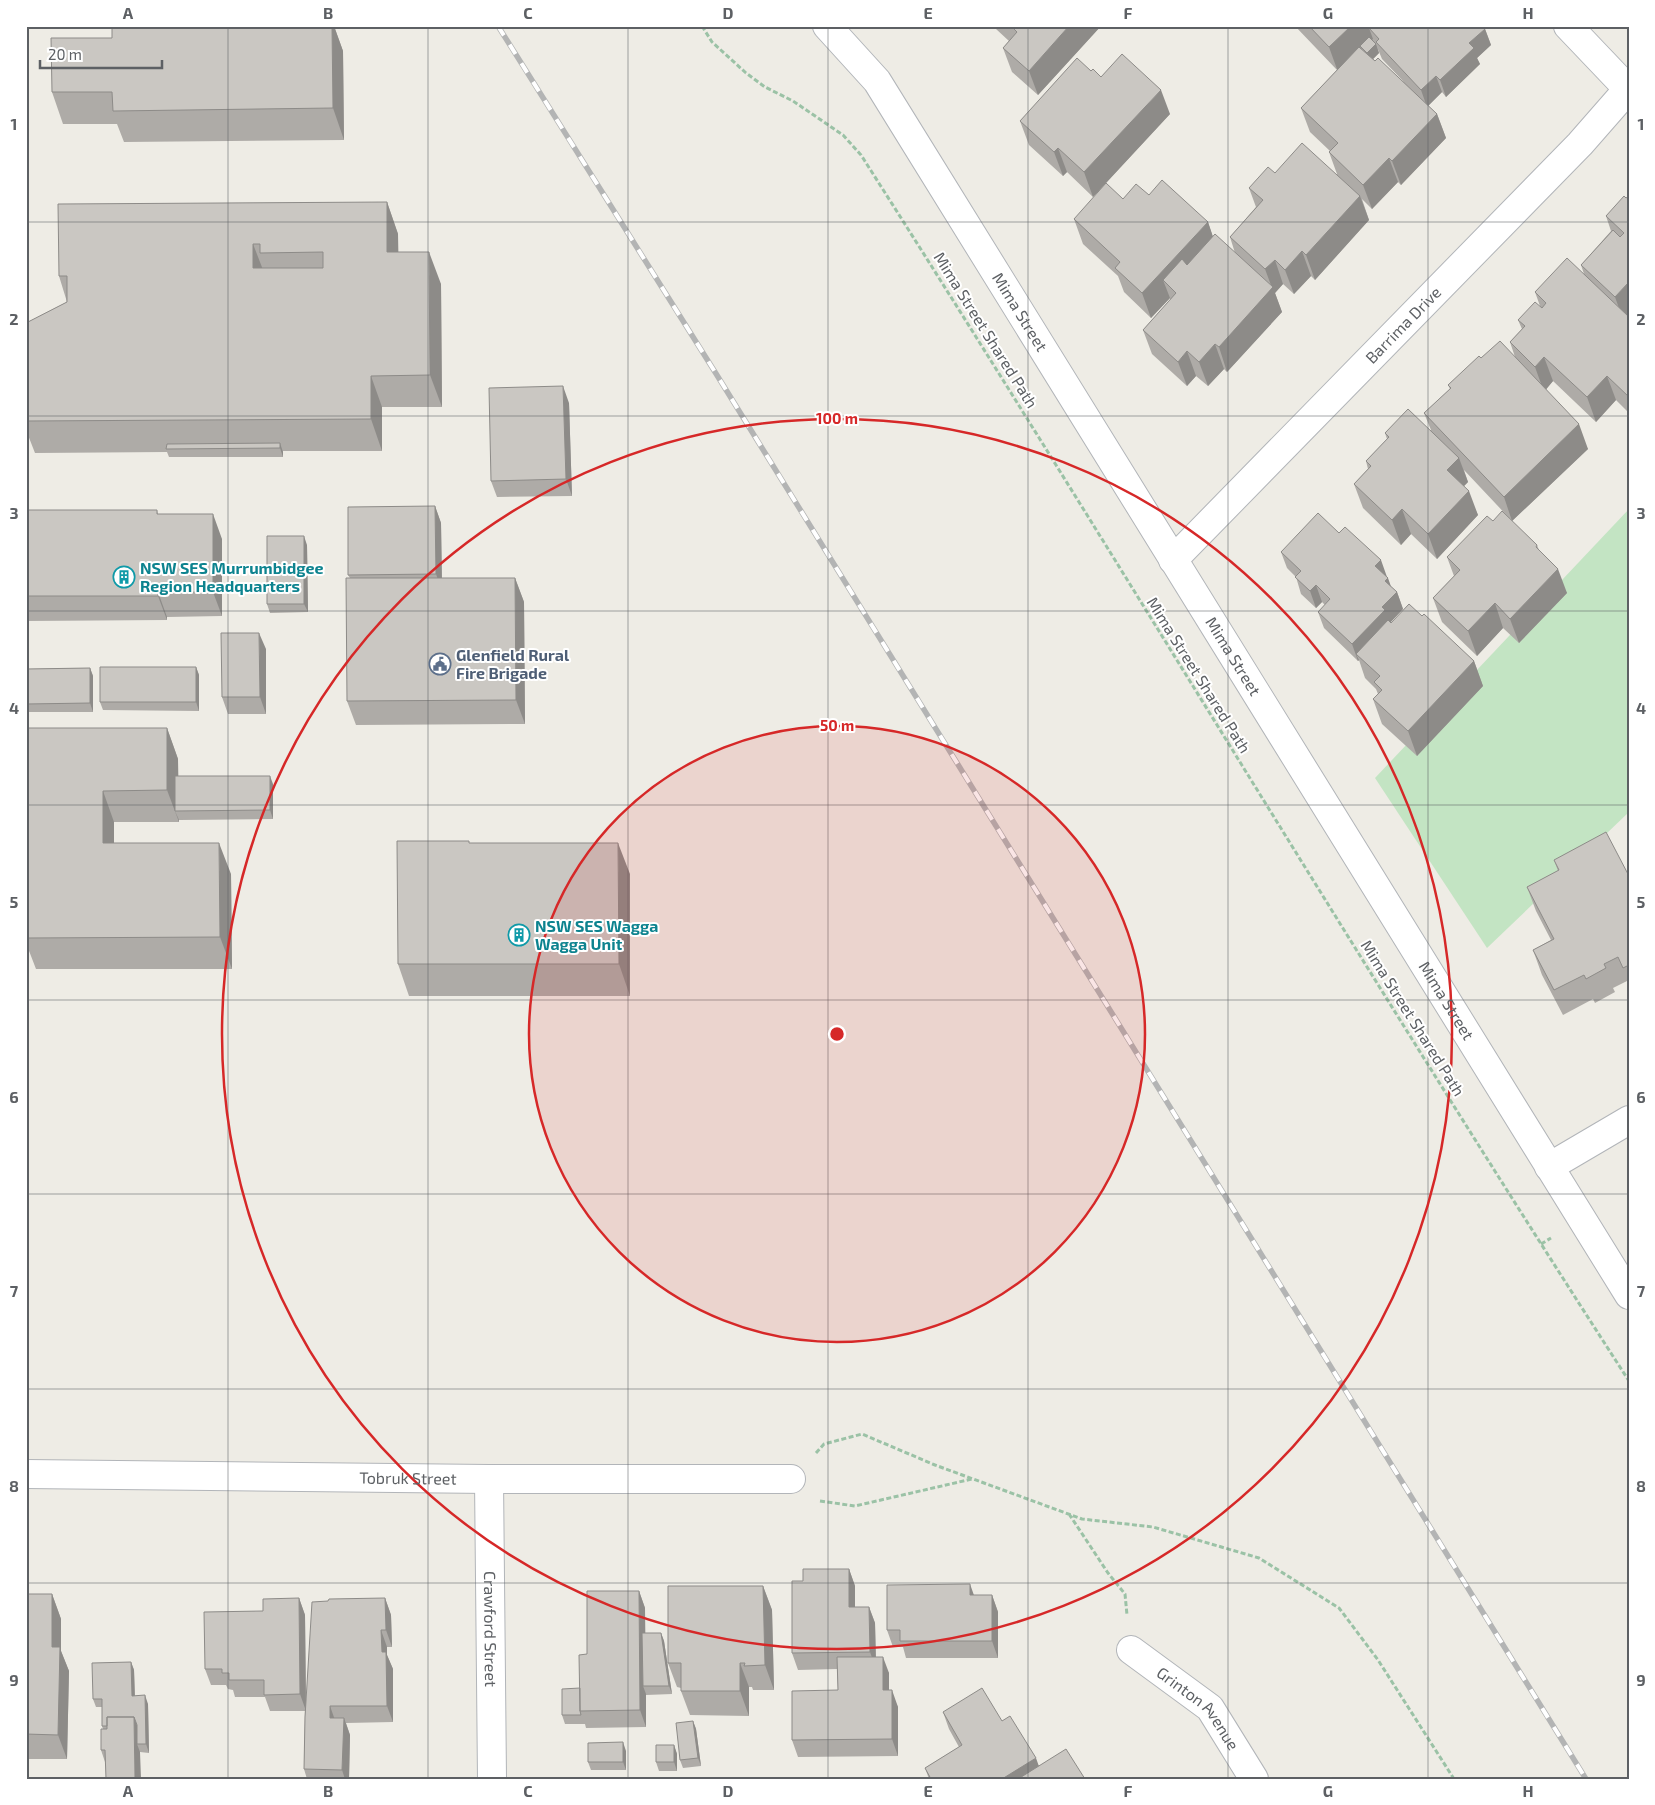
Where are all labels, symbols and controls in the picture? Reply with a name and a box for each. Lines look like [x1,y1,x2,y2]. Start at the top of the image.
text: A [123,3,134,22]
text: B [323,3,333,22]
text: C [523,3,533,22]
text: D [723,3,734,22]
text: E [923,3,933,22]
text: F [1124,3,1133,22]
text: G [1323,3,1333,22]
text: H [1522,3,1534,22]
scale bar [40,38,162,70]
text: 20 m [48,45,82,63]
text: 1 [11,114,17,133]
text: 1 [1638,114,1644,133]
street label: Mima Street Shared Path [931,248,1042,411]
street label: Mima Street [989,269,1052,354]
street label: Barrima Drive [1361,282,1444,367]
text: 2 [9,309,19,328]
text: 2 [1636,309,1646,328]
text: 100 m [816,409,858,427]
text: 3 [9,503,19,522]
text: 3 [1636,503,1646,522]
place label: NSW SES Murrumbidgee Region Headquarters [140,558,323,595]
building icon: NSW SES Murrumbidgee Region Headquarters [112,565,136,589]
street label: Mima Street Shared Path [1144,593,1255,756]
street label: Mima Street [1202,613,1265,699]
place label: Glenfield Rural Fire Brigade [456,645,570,682]
public building icon: Glenfield Rural Fire Brigade [428,652,452,676]
text: 4 [9,698,19,717]
text: 4 [1636,698,1646,717]
text: 50 m [820,716,854,734]
text: 5 [10,892,19,911]
text: 5 [1637,892,1646,911]
place label: NSW SES Wagga Wagga Unit [535,916,658,953]
building icon: NSW SES Wagga Wagga Unit [507,923,531,947]
street label: Mima Street Shared Path [1358,936,1469,1099]
street label: Mima Street [1416,957,1479,1043]
centre of rings [828,1025,846,1043]
text: 6 [9,1087,19,1106]
text: 6 [1636,1087,1646,1106]
text: 7 [10,1281,19,1300]
text: 7 [1637,1281,1646,1300]
street label: Tobruk Street [359,1468,457,1488]
text: 8 [9,1476,19,1495]
text: 8 [1636,1476,1646,1495]
street label: Crawford Street [481,1571,501,1687]
street label: Grinton Avenue [1153,1662,1244,1753]
text: 9 [9,1670,19,1689]
text: 9 [1636,1670,1646,1689]
text: A [123,1781,134,1800]
text: B [323,1781,333,1800]
text: C [523,1781,533,1800]
text: D [723,1781,734,1800]
text: E [923,1781,933,1800]
text: F [1124,1781,1133,1800]
text: G [1323,1781,1333,1800]
text: H [1522,1781,1534,1800]

